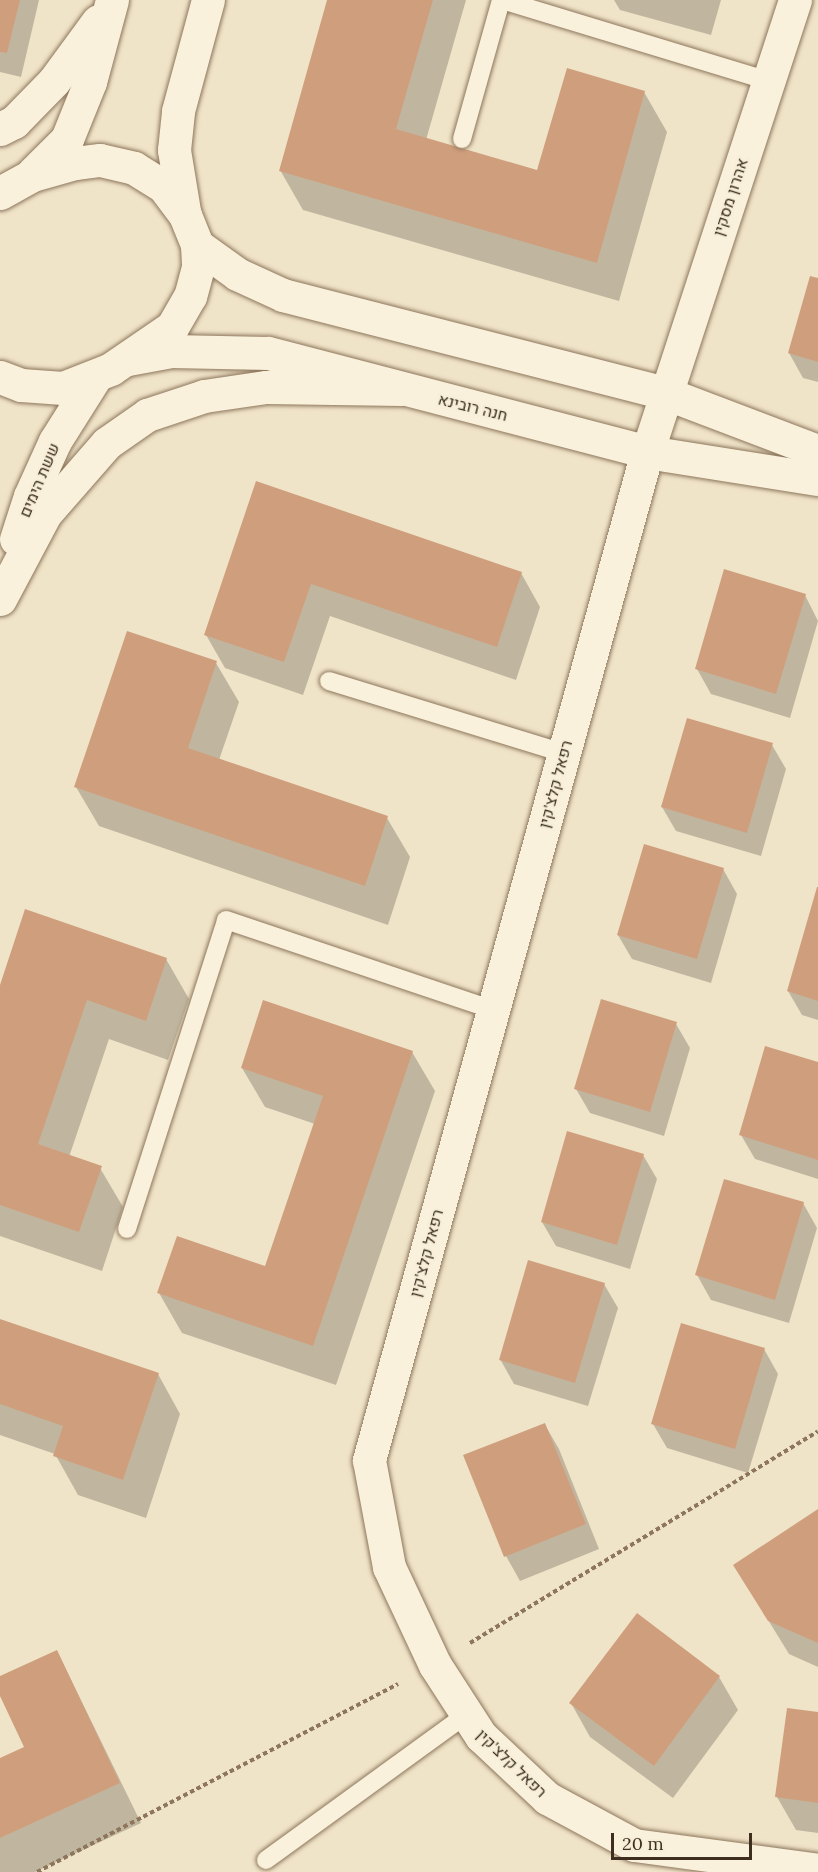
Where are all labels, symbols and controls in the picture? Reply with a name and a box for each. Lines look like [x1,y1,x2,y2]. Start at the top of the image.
street label: אהרון מסקין [708,156,752,238]
street label: חנה רובינא [436,389,510,425]
street label: ששת הימים [15,440,63,520]
street label: רפאל קלצ'קין [534,738,576,830]
street label: רפאל קלצ'קין [405,1207,447,1299]
street label: רפאל קלצ'קין [473,1725,551,1801]
scale bar [614,1821,755,1859]
text: 20 m [622,1832,664,1855]

